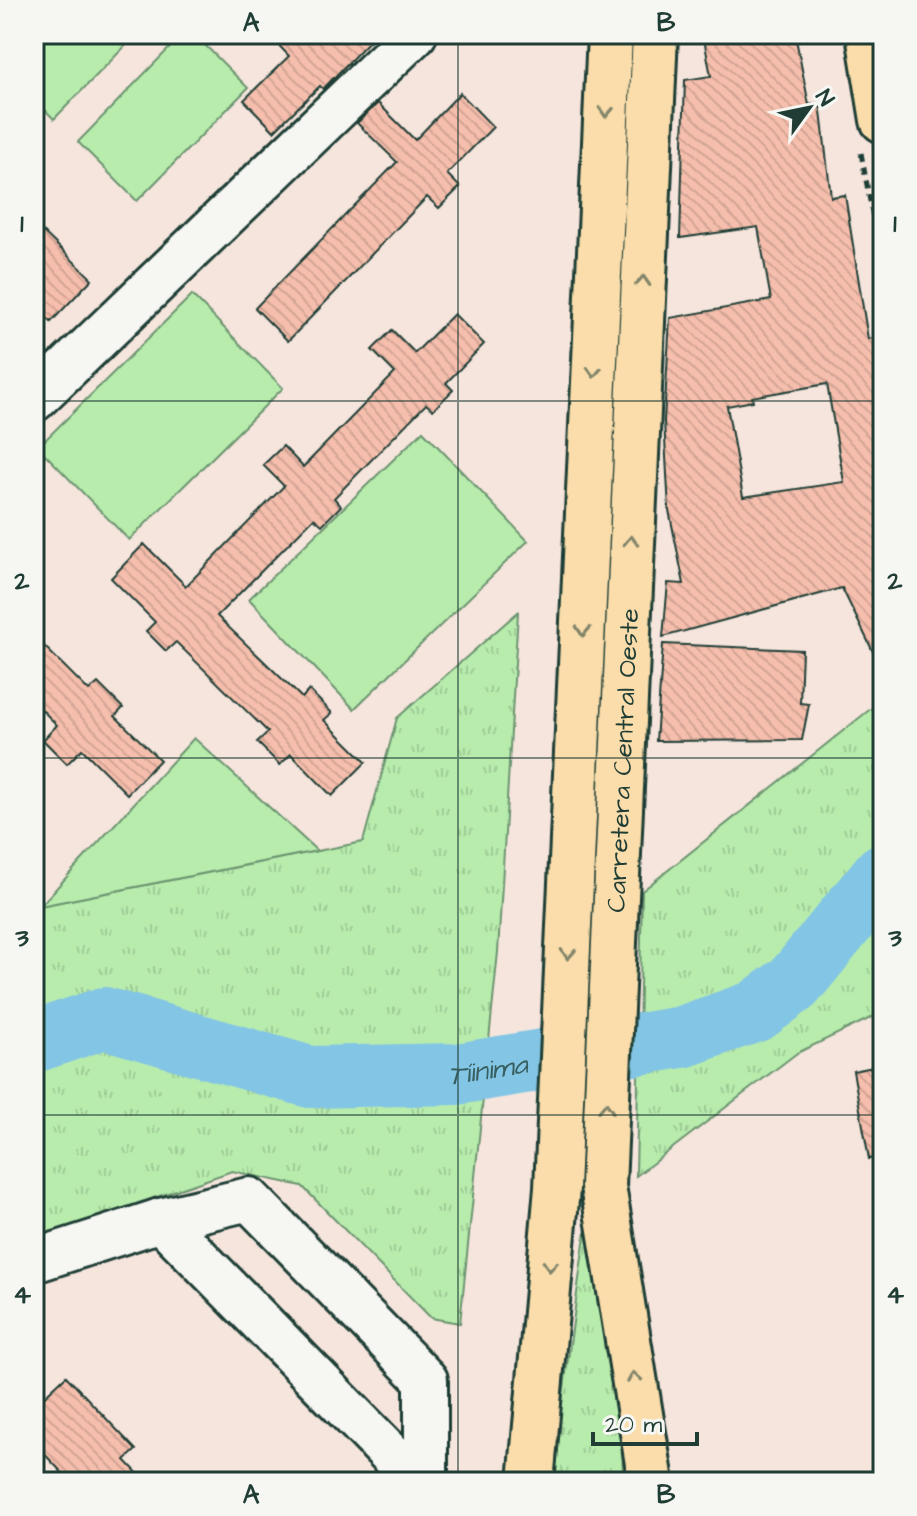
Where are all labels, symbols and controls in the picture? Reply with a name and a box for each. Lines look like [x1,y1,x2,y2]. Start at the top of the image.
text: A [243,5,260,41]
text: B [657,5,676,41]
north arrow [769,68,849,148]
text: N [808,84,841,112]
one-way arrow [598,106,615,119]
text: 1 [20,206,24,242]
text: 1 [893,206,897,242]
one-way arrow [635,274,652,287]
one-way arrow [586,366,603,379]
one-way arrow [622,534,639,547]
text: 2 [14,563,30,599]
text: 2 [887,563,903,599]
street label: Carretera Central Oeste [598,608,648,913]
one-way arrow [574,625,591,638]
text: 3 [14,920,29,956]
text: 3 [887,920,902,956]
one-way arrow [559,948,576,961]
water label: Tíinima [447,1044,532,1095]
one-way arrow [598,1101,615,1114]
one-way arrow [542,1260,559,1273]
text: 4 [13,1277,31,1313]
text: 4 [886,1277,904,1313]
one-way arrow [627,1371,644,1384]
scale bar [593,1396,697,1446]
text: 20 m [605,1408,662,1442]
text: A [243,1477,260,1513]
text: B [657,1477,676,1513]

